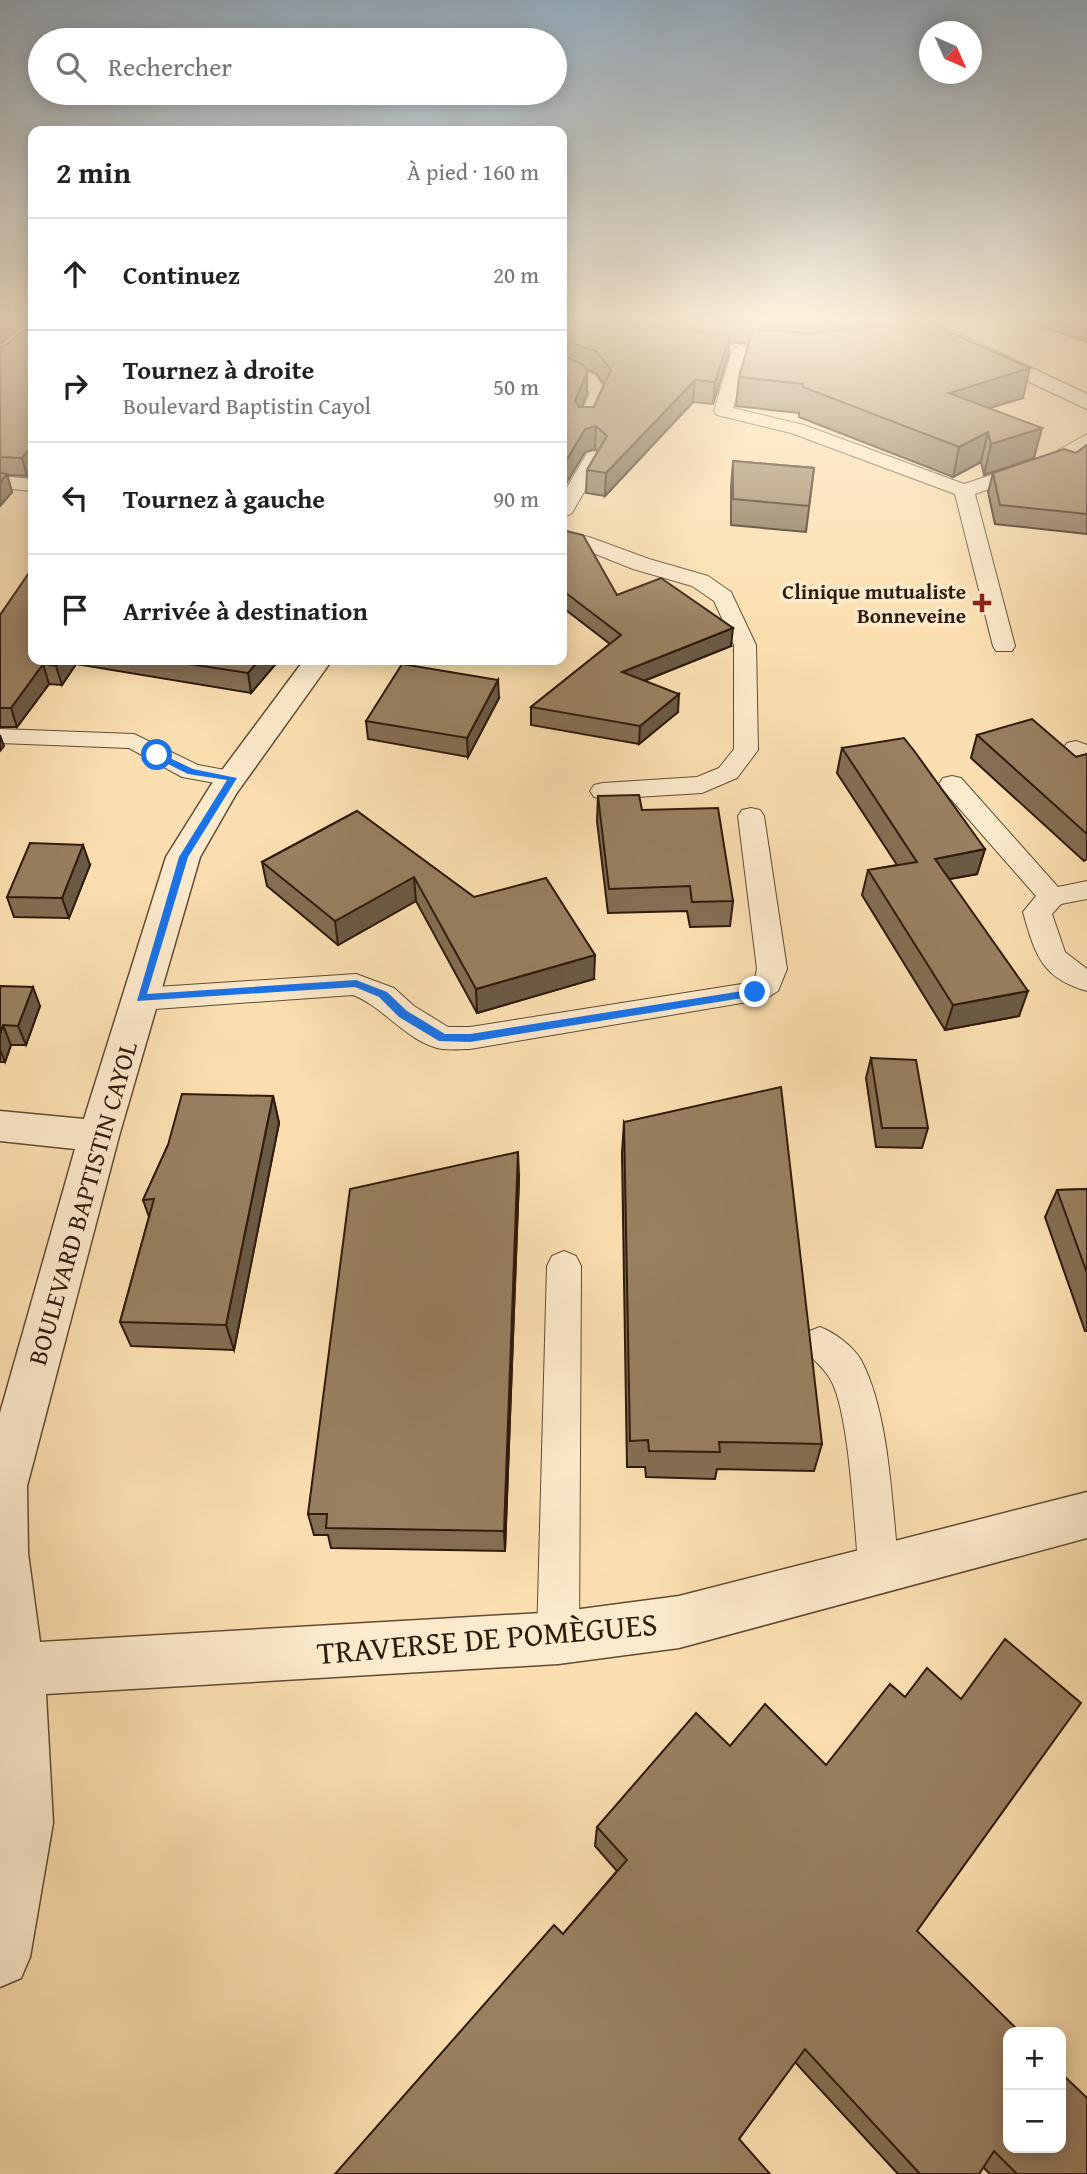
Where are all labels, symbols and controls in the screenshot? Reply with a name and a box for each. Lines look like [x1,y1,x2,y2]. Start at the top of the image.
north arrow [919,21,982,84]
search box [28,28,567,105]
text: Rechercher [108,47,232,86]
icon: search [52,48,90,86]
text: 2 min [56,150,131,194]
text: À pied · 160 m [407,155,539,188]
icon: ahead [56,255,94,293]
text: Continuez [123,255,240,294]
text: 20 m [493,258,539,291]
text: Tournez à droite [123,350,314,389]
icon: right [56,367,94,405]
text: 50 m [493,370,539,403]
text: Boulevard Baptistin Cayol [123,389,371,422]
icon: left [56,479,94,517]
text: Tournez à gauche [123,479,325,518]
text: 90 m [493,482,539,515]
place label: Clinique mutualiste Bonneveine [782,576,966,631]
icon: arrive [56,591,94,629]
text: Arrivée à destination [123,591,368,630]
marker: Clinique mutualiste Bonneveine [972,593,992,613]
route start [141,739,172,770]
route end [739,976,770,1007]
street label: BOULEVARD BAPTISTIN CAYOL [17,1036,147,1369]
street label: TRAVERSE DE POMÈGUES [315,1600,659,1676]
map controls [1003,2027,1066,2153]
button: + [1003,2027,1066,2090]
button: − [1003,2090,1066,2153]

